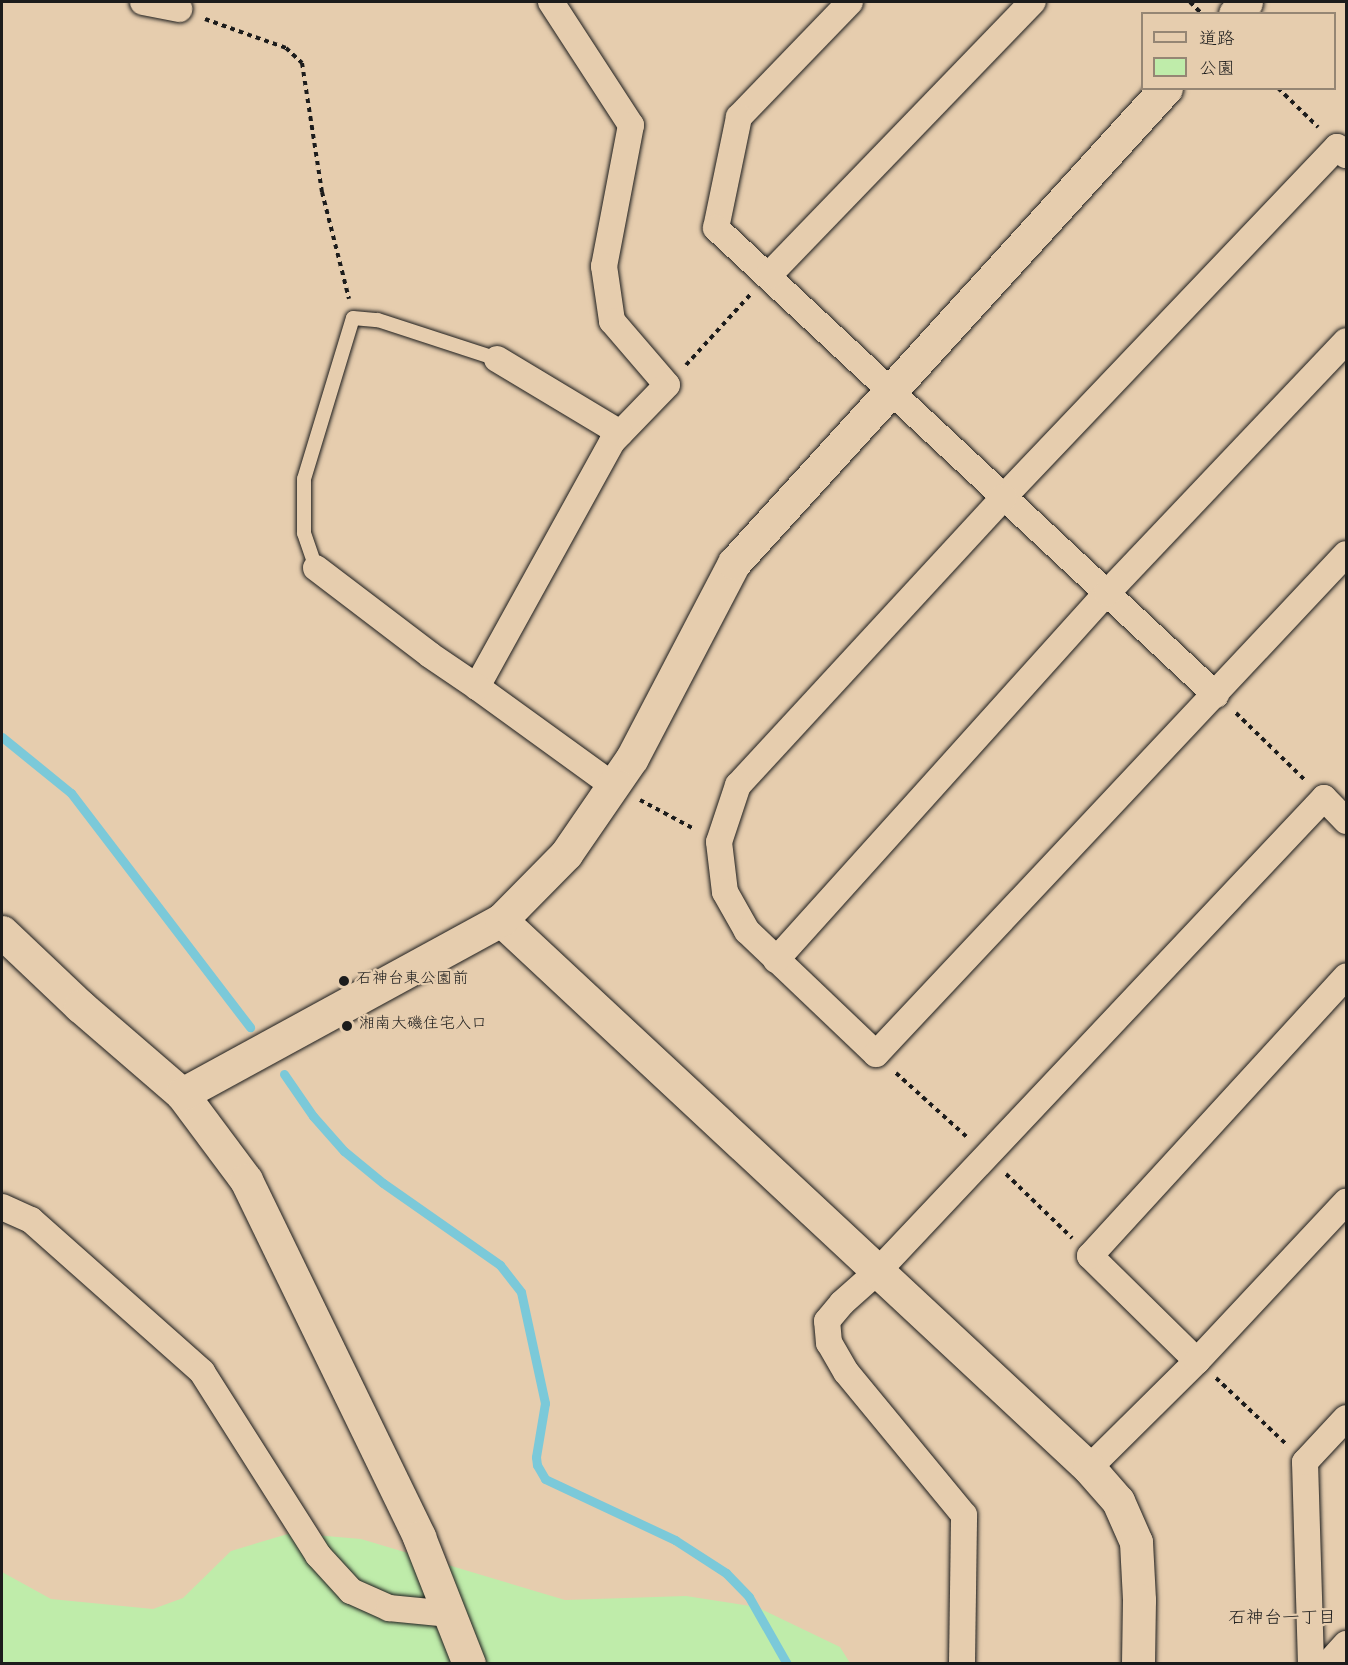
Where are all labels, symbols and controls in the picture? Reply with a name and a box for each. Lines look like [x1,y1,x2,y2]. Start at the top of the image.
legend [1141,12,1336,90]
text: 道路 [1199,30,1235,51]
text: 公園 [1199,60,1235,81]
place label: 石神台東公園前 [356,971,468,991]
marker: 石神台東公園前 [337,974,351,988]
place label: 湘南大磯住宅入口 [359,1016,487,1036]
marker: 湘南大磯住宅入口 [340,1019,354,1033]
district label: 石神台一丁目 [1228,1609,1336,1631]

